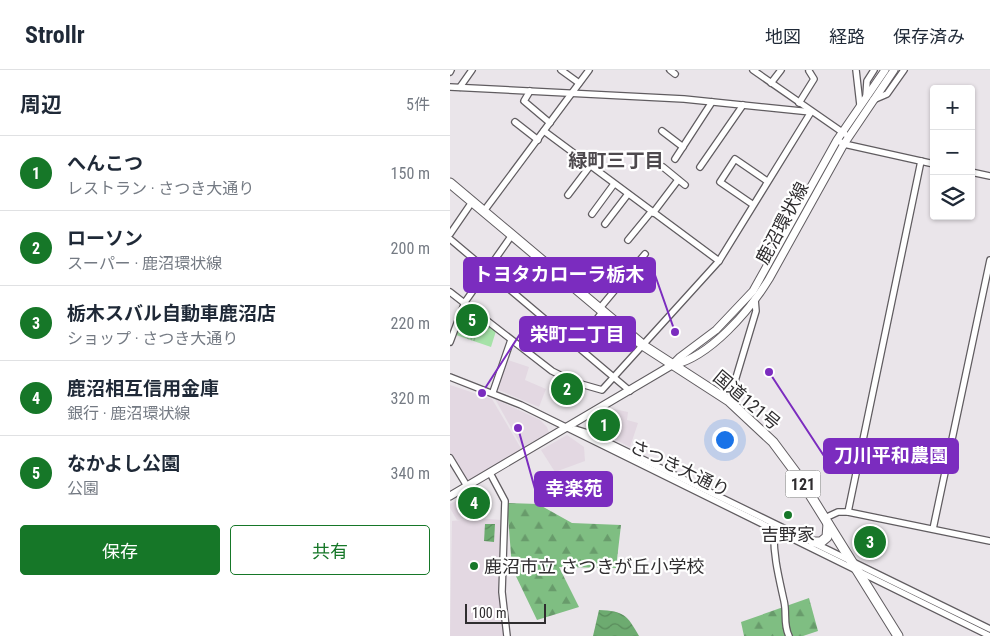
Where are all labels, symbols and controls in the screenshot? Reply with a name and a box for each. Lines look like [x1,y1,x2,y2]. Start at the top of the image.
text: Strollr [25,21,85,49]
text: 地図 [765,26,801,47]
text: 経路 [829,26,865,47]
text: 保存済み [893,26,965,47]
map controls [930,85,975,220]
button: + [930,85,975,130]
text: 周辺 [20,93,62,117]
text: 5件 [406,95,430,114]
button: − [930,130,975,175]
district label: 緑町三丁目 [568,149,664,172]
text: へんこつ [67,152,143,175]
text: 1 [32,164,40,183]
text: 150 m [391,164,430,183]
button: layers [930,175,975,220]
street label: 鹿沼環状線 [752,178,812,268]
text: レストラン · さつき大通り [67,179,254,198]
text: ローソン [67,227,143,250]
text: 2 [32,239,40,258]
text: 200 m [391,239,430,258]
text: スーパー · 鹿沼環状線 [67,254,222,273]
callout: トヨタカローラ栃木 [464,258,655,292]
text: トヨタカローラ栃木 [473,263,645,286]
pin: 5 [456,301,488,339]
text: 栃木スバル自動車鹿沼店 [67,302,276,325]
text: 3 [32,314,40,333]
text: 220 m [391,314,430,333]
callout: 栄町二丁目 [520,317,635,351]
text: 栄町二丁目 [529,323,625,346]
text: ショップ · さつき大通り [67,329,238,348]
street label: 国道121号 [709,366,785,434]
pin: 2 [551,370,583,408]
text: 鹿沼相互信用金庫 [67,377,219,400]
text: 4 [32,389,40,408]
text: 320 m [391,389,430,408]
text: 銀行 · 鹿沼環状線 [67,404,190,423]
pin: 1 [588,406,620,444]
your location [712,427,738,453]
street label: さつき大通り [627,435,733,501]
callout: 刀川平和農園 [824,439,958,473]
text: 刀川平和農園 [834,444,948,467]
text: なかよし公園 [67,452,180,475]
text: 5 [32,464,40,483]
text: 340 m [391,464,430,483]
road number: 121 [786,470,820,498]
callout: 幸楽苑 [535,472,612,506]
text: 幸楽苑 [545,477,603,500]
text: 公園 [67,479,99,498]
pin: 4 [458,484,490,522]
marker: 吉野家 [782,509,794,521]
pin: 3 [854,523,886,561]
place label: 吉野家 [761,524,815,545]
button: 保存 [20,525,220,575]
button: 共有 [230,525,430,575]
place label: 鹿沼市立 さつきが丘小学校 [484,556,704,577]
marker: 鹿沼市立 さつきが丘小学校 [468,560,480,572]
scale bar [465,601,546,624]
text: 100 m [472,605,507,621]

